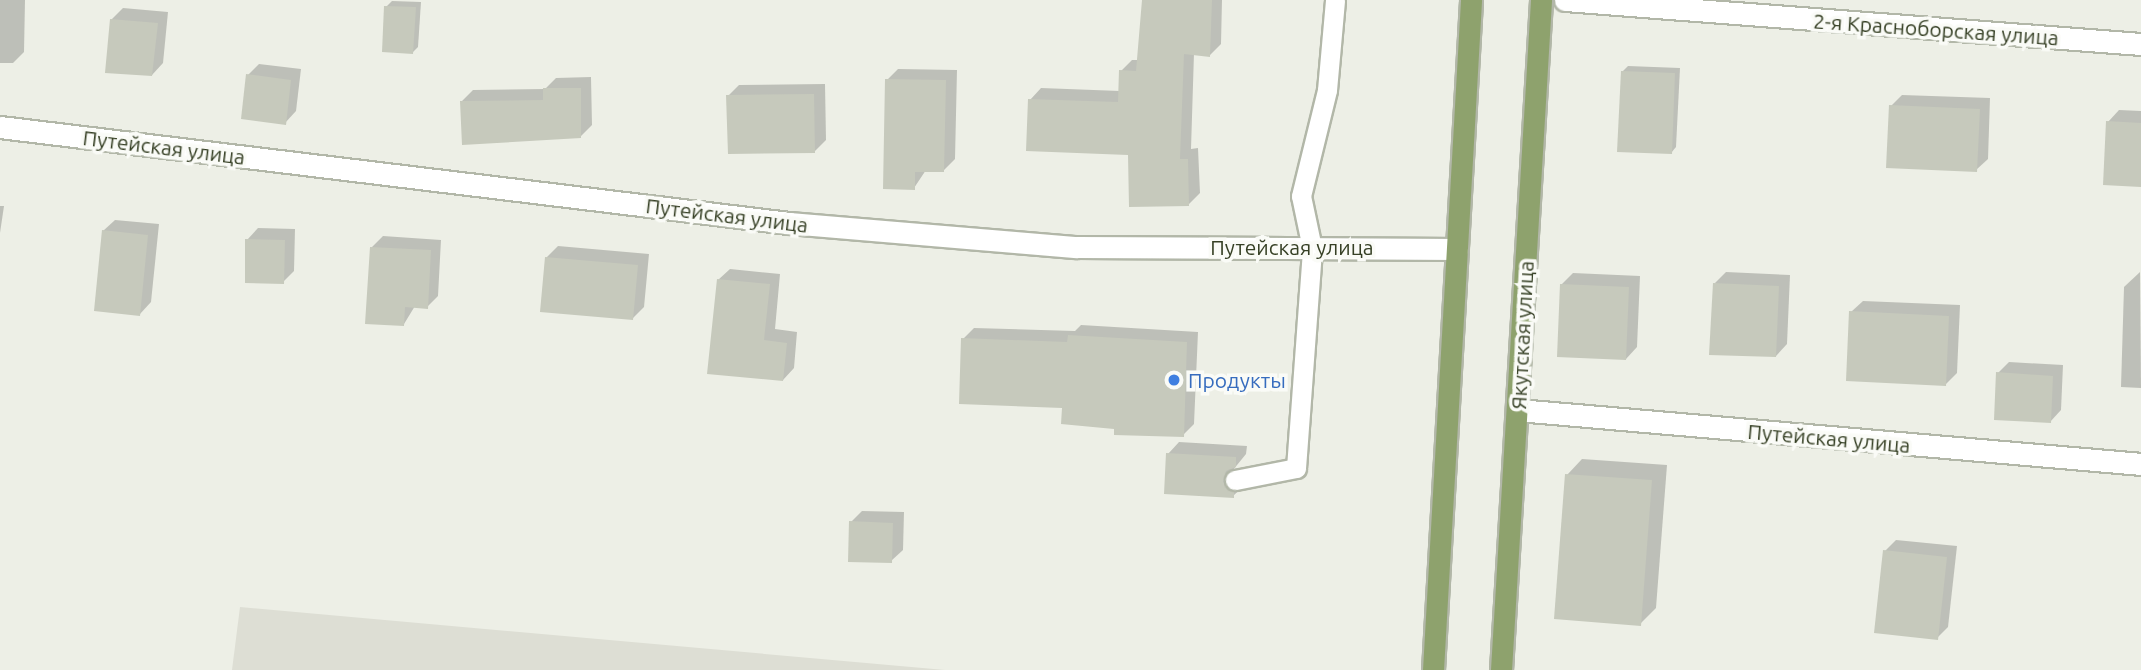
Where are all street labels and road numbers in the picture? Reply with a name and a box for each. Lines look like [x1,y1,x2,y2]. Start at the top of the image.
street label: 2-я Красноборская улица [1812,8,2060,50]
street label: Путейская улица [81,125,247,169]
street label: Путейская улица [644,193,810,237]
street label: Путейская улица [1210,234,1374,260]
street label: Якутская улица [1506,260,1538,410]
street label: Путейская улица [1747,418,1911,458]

